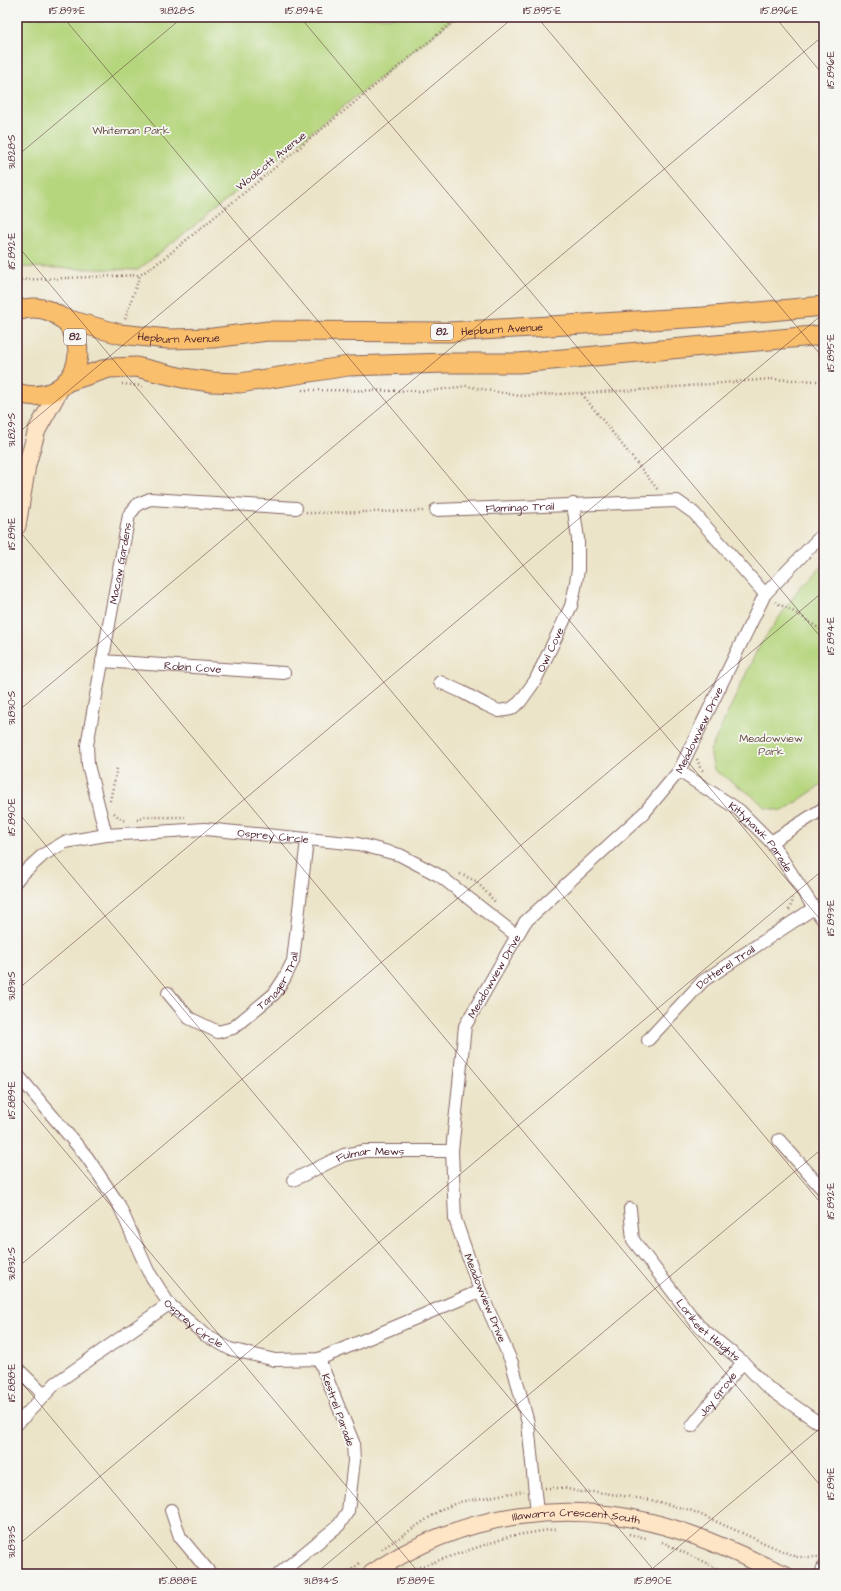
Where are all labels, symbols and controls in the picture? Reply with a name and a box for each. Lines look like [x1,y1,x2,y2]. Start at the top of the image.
text: 115.893°E [49,4,85,18]
text: 31.828°S [159,4,195,18]
text: 115.894°E [285,4,323,18]
text: 115.895°E [523,4,561,18]
text: 115.896°E [760,4,798,18]
text: 115.896°E [824,51,838,89]
park label: Whiteman Park [92,123,170,138]
street label: Woolcott Avenue [233,128,309,194]
text: 31.828°S [5,134,19,170]
text: 115.892°E [5,232,19,270]
street label: Hepburn Avenue [461,319,544,339]
road number: 82 [431,324,453,340]
street label: Hepburn Avenue [137,328,221,346]
road number: 82 [64,329,86,345]
text: 115.895°E [824,334,838,372]
text: 31.829°S [5,412,19,447]
street label: Flamingo Trail [485,498,555,516]
text: 115.891°E [5,518,19,550]
street label: Macaw Gardens [105,521,135,605]
text: 115.894°E [824,617,838,655]
street label: Owl Cove [533,625,567,675]
street label: Robin Cove [164,658,222,676]
street label: Meadowview Drive [672,684,726,776]
text: 31.830°S [5,690,19,725]
park label: Meadowview Park [739,731,803,759]
text: 115.890°E [5,798,19,836]
street label: Kittyhawk Parade [726,798,796,875]
street label: Osprey Circle [237,825,310,847]
text: 115.893°E [824,900,838,936]
street label: Meadowview Drive [464,931,524,1021]
street label: Dotterel Trail [692,941,758,992]
street label: Tanager Trail [253,951,302,1013]
text: 31.831°S [5,971,19,1001]
text: 115.889°E [5,1081,19,1119]
street label: Fulmar Mews [333,1144,405,1165]
text: 115.892°E [824,1182,838,1220]
text: 31.832°S [5,1247,19,1281]
street label: Meadowview Drive [460,1251,510,1345]
street label: Lorikeet Heights [673,1295,744,1365]
street label: Osprey Circle [160,1296,226,1351]
text: 115.888°E [5,1364,19,1402]
street label: Jay Grove [695,1368,740,1420]
street label: Kestrel Parade [318,1371,358,1449]
text: 115.891°E [824,1468,838,1500]
street label: Illawarra Crescent South [511,1505,642,1527]
text: 31.833°S [5,1525,19,1559]
text: 115.888°E [159,1574,197,1588]
text: 31.834°S [304,1574,339,1588]
text: 115.889°E [397,1574,435,1588]
text: 115.890°E [634,1574,672,1588]

